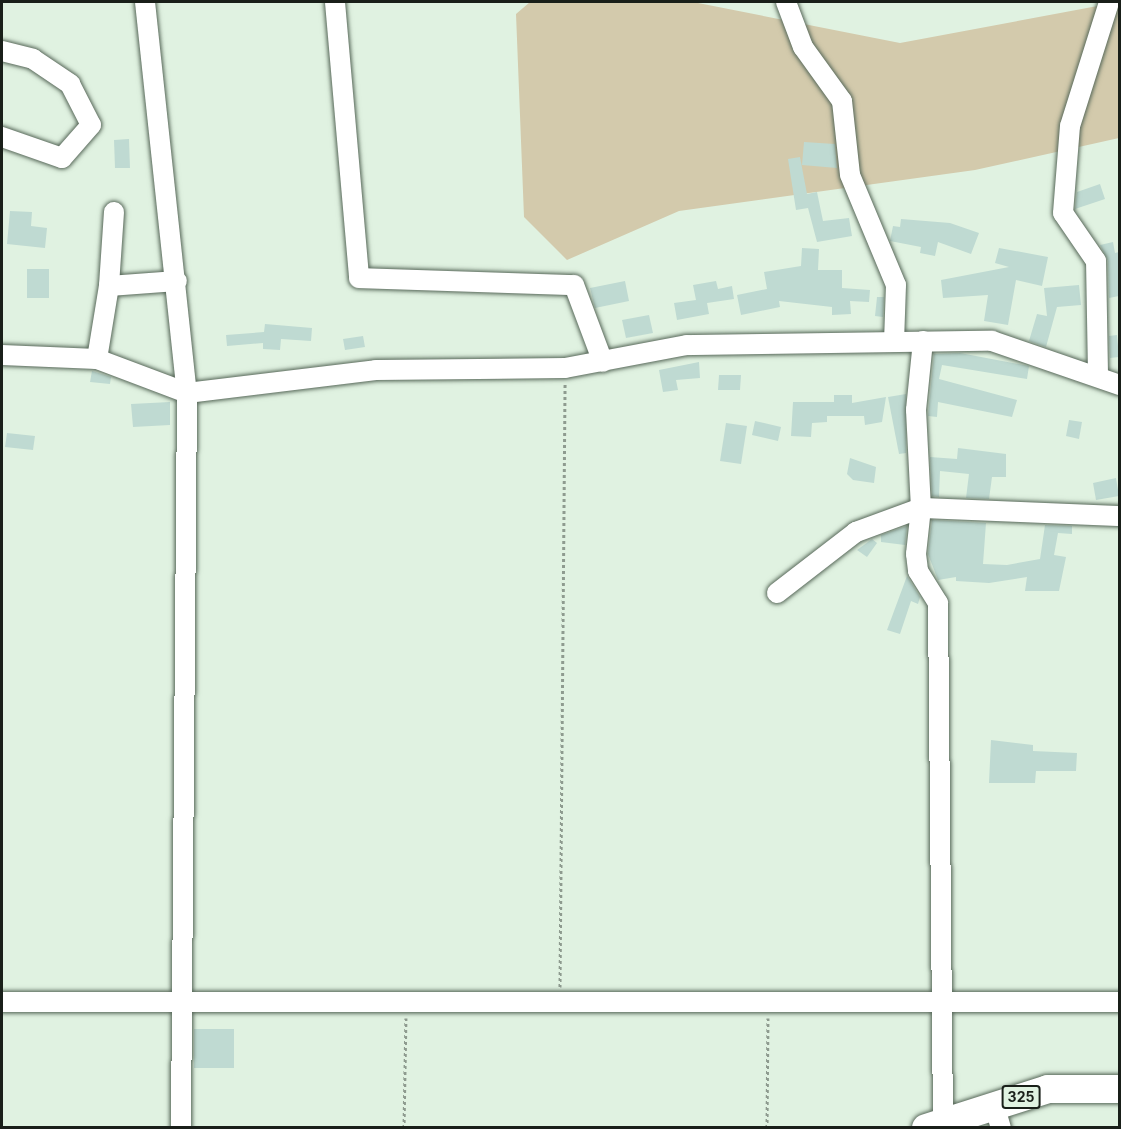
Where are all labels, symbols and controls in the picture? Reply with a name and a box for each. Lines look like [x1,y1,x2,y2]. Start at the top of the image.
road number: 325 [1002,1086,1040,1108]

